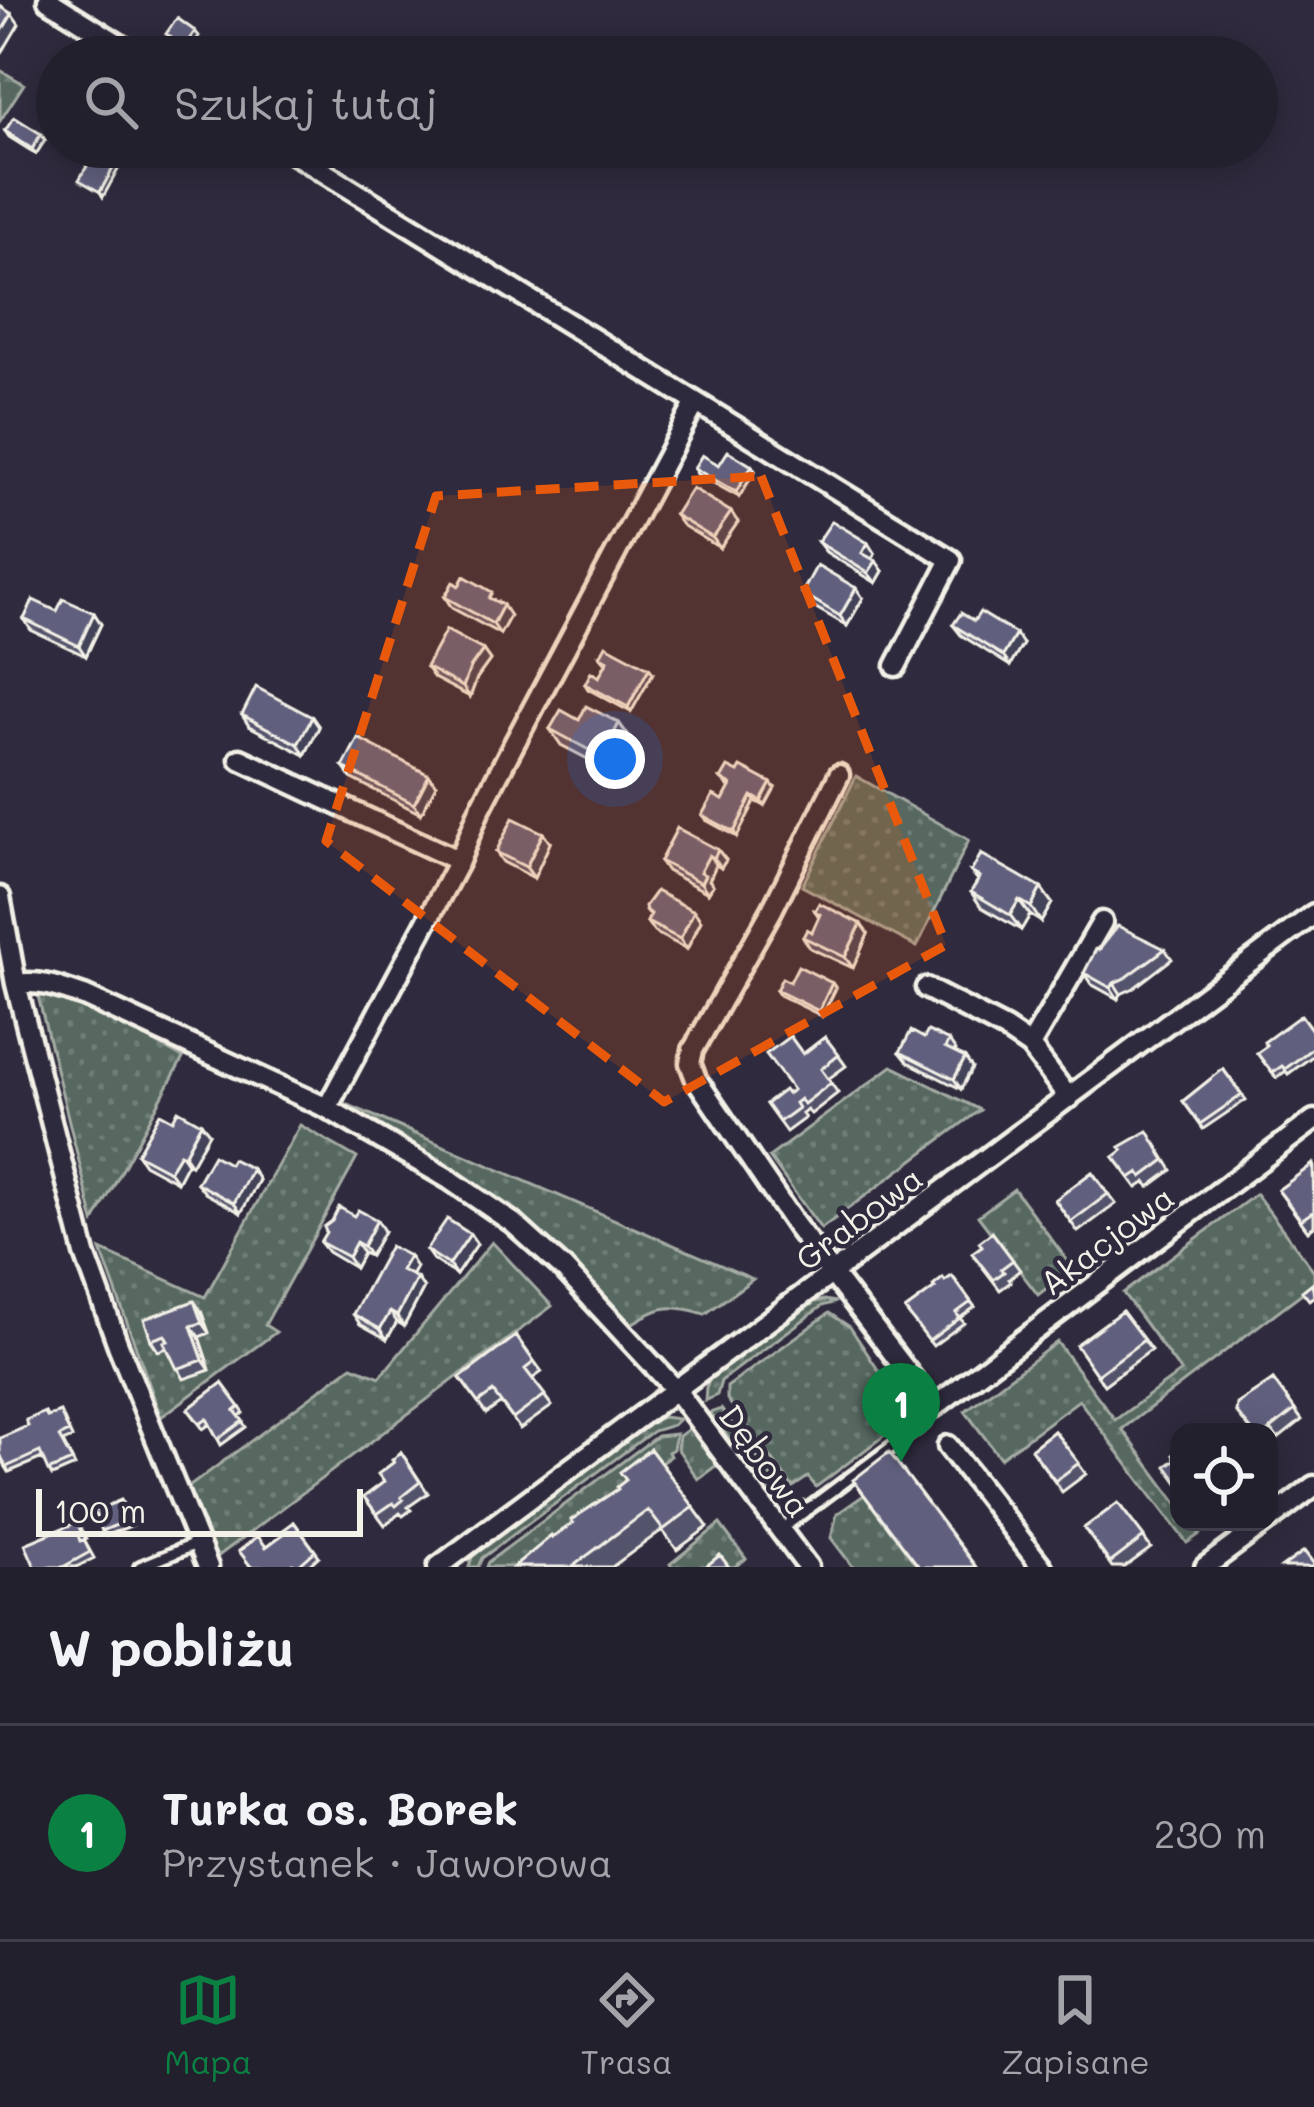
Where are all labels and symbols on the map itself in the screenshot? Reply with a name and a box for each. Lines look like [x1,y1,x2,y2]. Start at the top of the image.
your location [585,729,645,789]
street label: Grabowa [786,1155,930,1279]
street label: Akacjowa [1030,1175,1182,1303]
pin: 1 [862,1363,940,1462]
street label: Dębowa [710,1395,822,1525]
scale bar [36,1483,363,1536]

